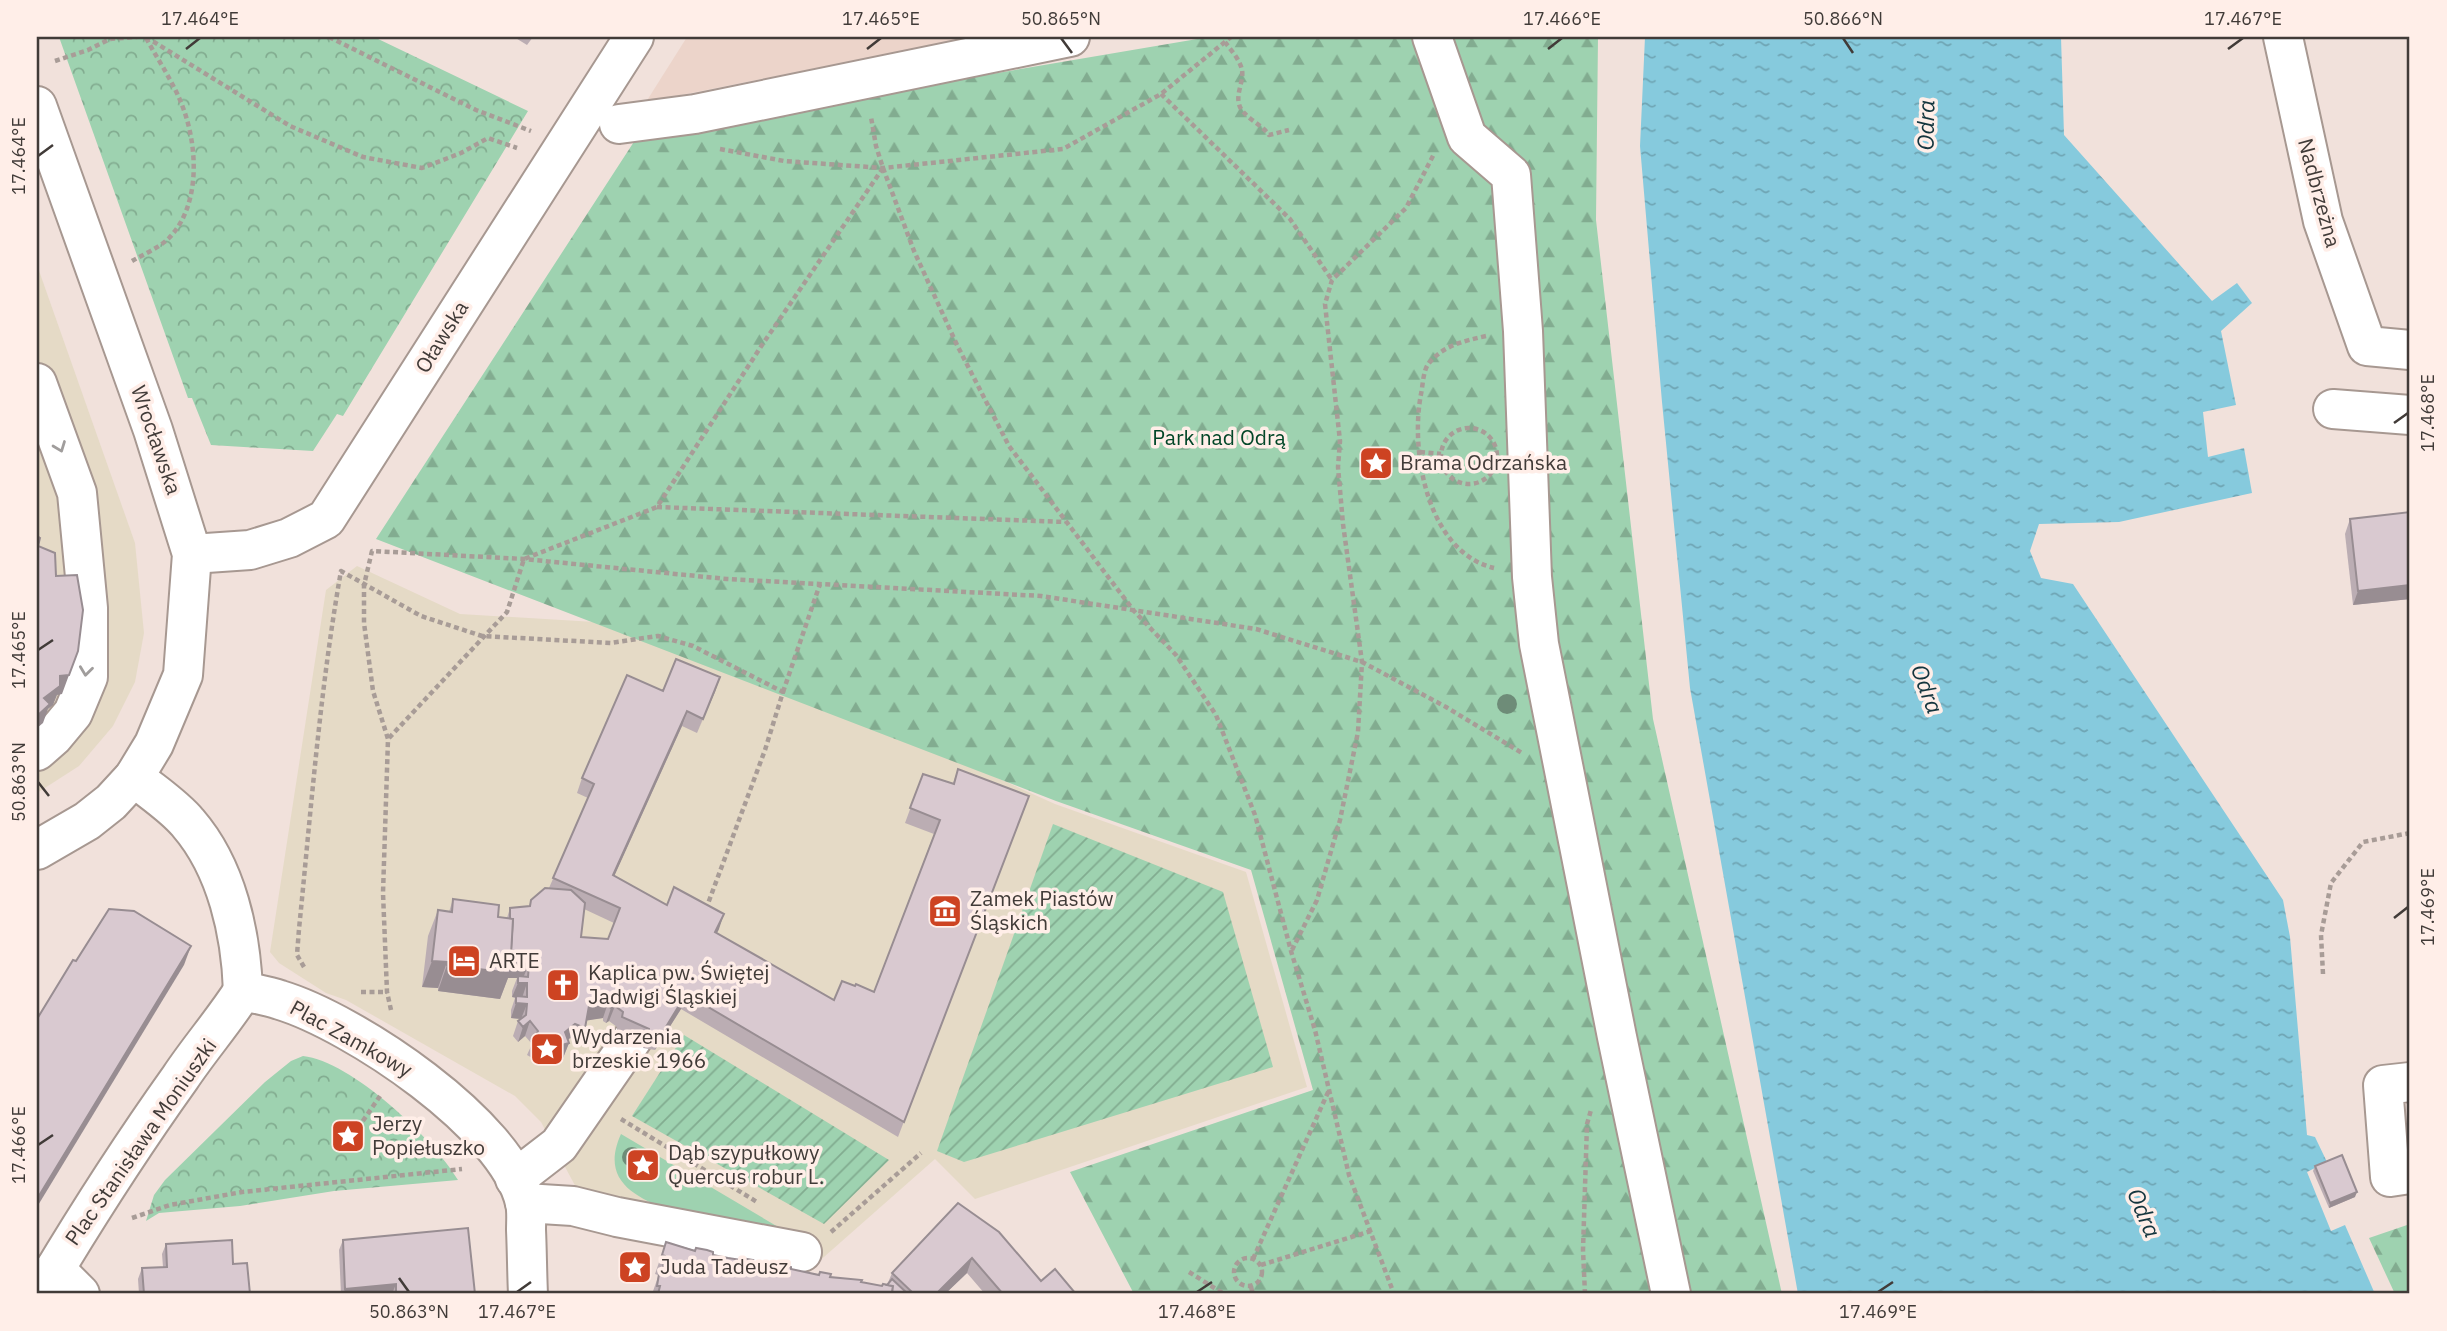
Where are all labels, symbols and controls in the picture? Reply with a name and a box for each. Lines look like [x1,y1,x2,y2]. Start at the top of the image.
text: 17.464°E [161,7,239,30]
text: 17.465°E [842,7,920,30]
text: 50.865°N [1021,7,1101,30]
text: 17.466°E [1523,7,1601,30]
text: 50.866°N [1803,7,1883,30]
text: 17.467°E [2204,7,2282,30]
water label: Odra [1910,99,1940,151]
text: 17.464°E [7,117,30,195]
street label: Nadbrzeżna [2292,135,2348,250]
street label: Oławska [408,295,474,378]
text: 17.468°E [2416,374,2439,452]
street label: Wrocławska [125,381,189,498]
park label: Park nad Odrą [1152,423,1287,451]
one-way arrow [52,441,66,453]
place icon: Brama Odrzańska [1357,444,1395,482]
place label: Brama Odrzańska [1400,448,1567,476]
text: 17.465°E [7,611,30,689]
water label: Odra [1905,660,1951,718]
one-way arrow [79,665,94,677]
text: 50.863°N [7,742,30,822]
text: 17.469°E [2416,868,2439,946]
place label: Zamek Piastów Śląskich [970,884,1114,936]
museum icon: Zamek Piastów Śląskich [926,892,964,930]
hotel icon: ARTE [445,942,483,980]
place label: ARTE [489,946,540,974]
place label: Kaplica pw. Świętej Jadwigi Śląskiej [588,958,770,1010]
church icon: Kaplica pw. Świętej Jadwigi Śląskiej [544,966,582,1004]
street label: Plac Zamkowy [285,993,418,1084]
place label: Wydarzenia brzeskie 1966 [572,1022,706,1074]
place icon: Wydarzenia brzeskie 1966 [528,1030,566,1068]
street label: Plac Stanisława Moniuszki [58,1032,222,1250]
text: 17.466°E [7,1106,30,1184]
place label: Jerzy Popiełuszko [372,1109,485,1161]
place icon: Jerzy Popiełuszko [329,1117,367,1155]
place label: Dąb szypułkowy Quercus robur L. [668,1138,825,1190]
place icon: Dąb szypułkowy Quercus robur L. [624,1146,662,1184]
water label: Odra [2121,1183,2169,1242]
place icon: Juda Tadeusz [616,1248,654,1286]
place label: Juda Tadeusz [660,1252,788,1280]
text: 50.863°N [369,1300,449,1323]
text: 17.467°E [478,1300,556,1323]
text: 17.468°E [1158,1300,1236,1323]
text: 17.469°E [1839,1300,1917,1323]

